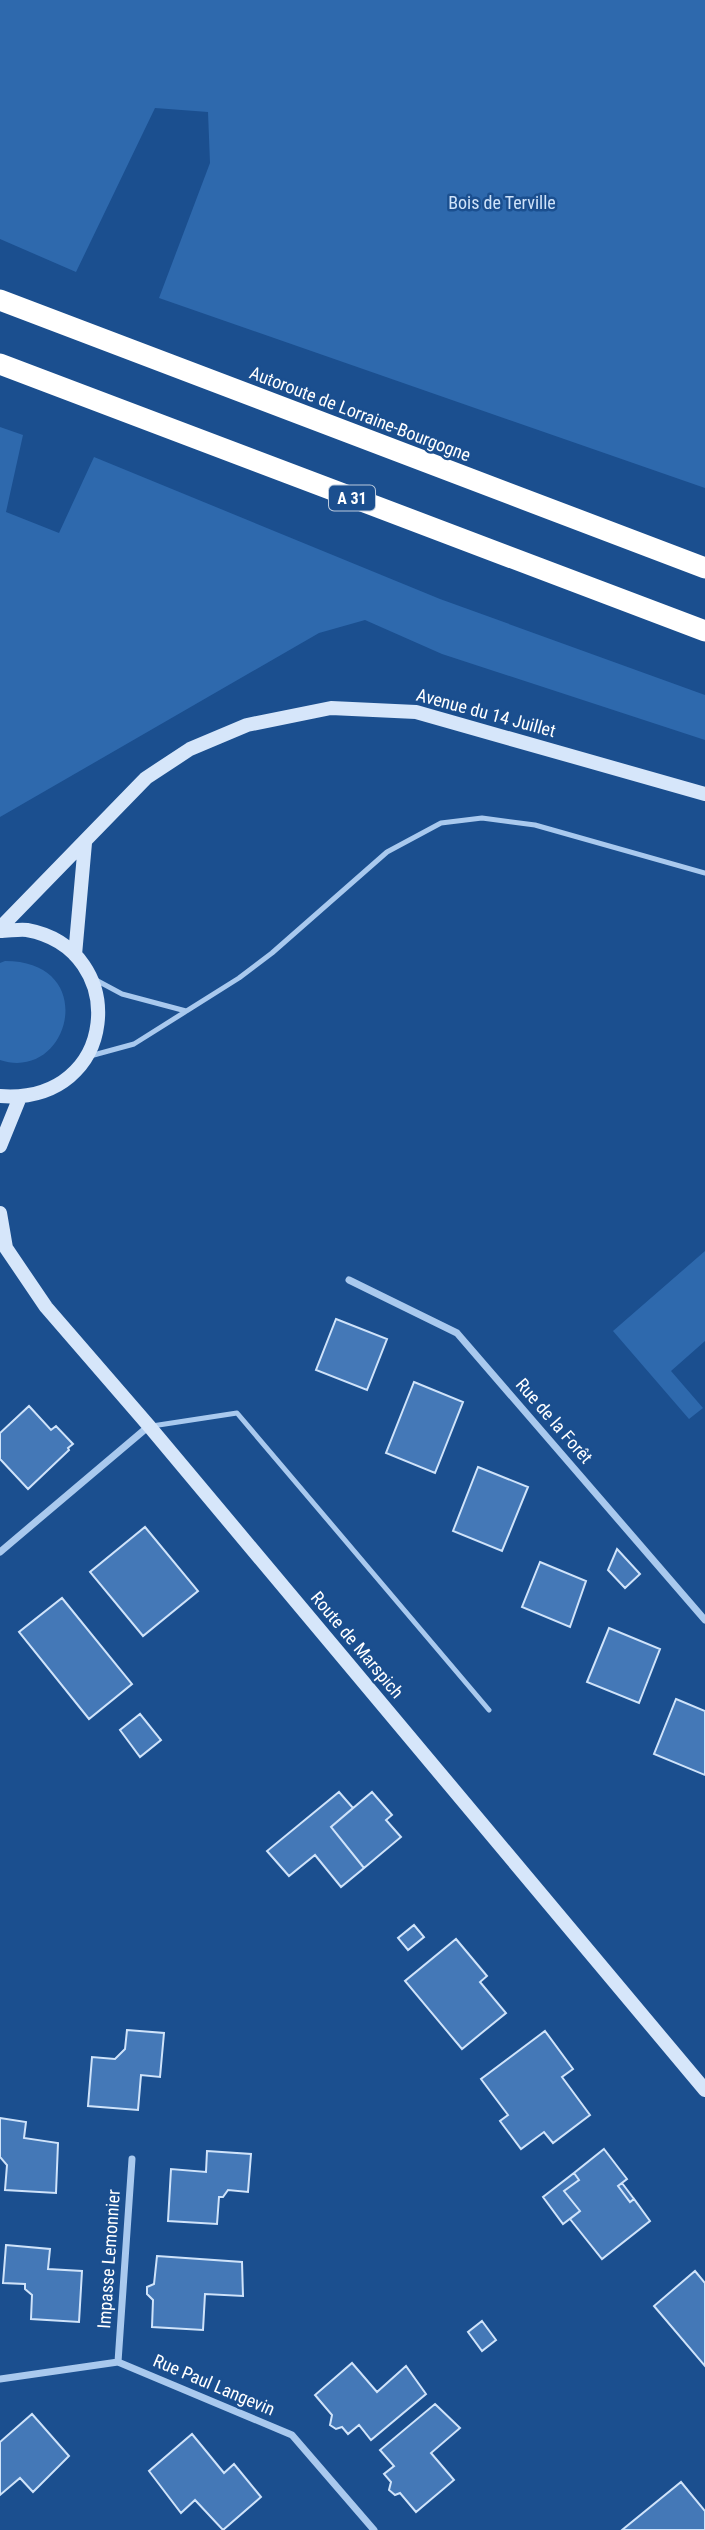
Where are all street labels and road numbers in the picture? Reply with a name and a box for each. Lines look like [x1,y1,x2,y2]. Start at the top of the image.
street label: Autoroute de Lorraine-Bourgogne [247,362,474,465]
road number: A 31 [329,485,375,510]
street label: Avenue du 14 Juillet [414,684,558,741]
street label: Rue de la Forêt [512,1374,597,1467]
street label: Route de Marspich [307,1587,408,1702]
street label: Impasse Lemonnier [93,2188,124,2329]
street label: Rue Paul Langevin [150,2349,278,2420]

